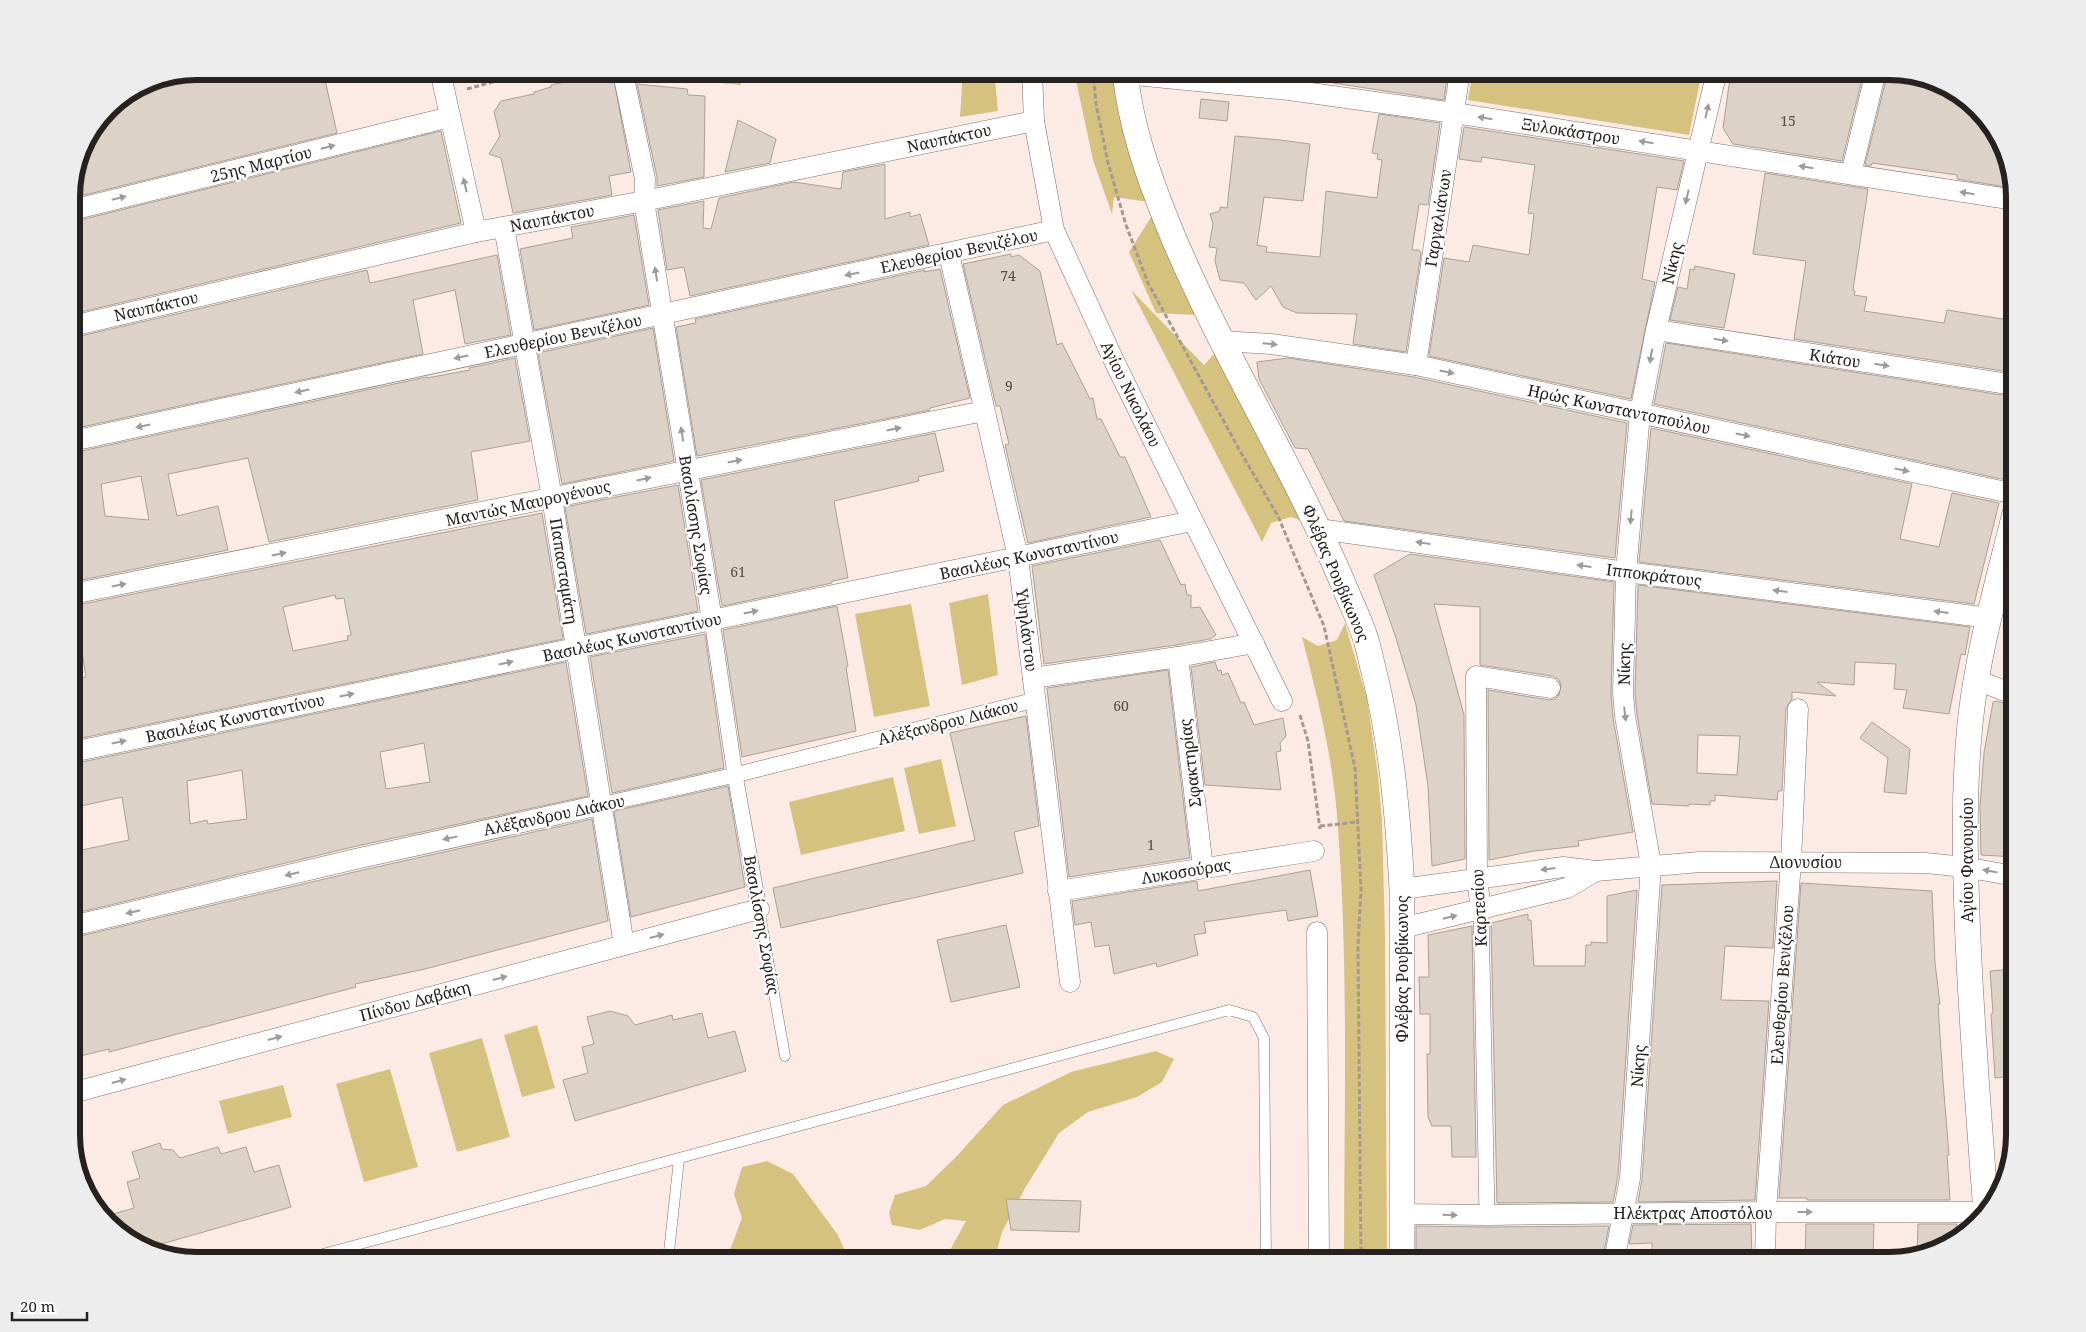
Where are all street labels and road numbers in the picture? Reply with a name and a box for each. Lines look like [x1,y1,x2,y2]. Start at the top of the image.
street label: Ξυλοκάστρου [1520,112,1622,150]
street label: Ναυπάκτου [905,118,993,158]
street label: 25ης Μαρτίου [208,141,314,187]
street label: Γαργαλιάνων [1419,168,1457,268]
street label: Ναυπάκτου [508,199,596,237]
street label: Ελευθερίου Βενιζέλου [878,224,1040,278]
street label: Νίκης [1656,239,1688,286]
street label: Ναυπάκτου [112,286,200,326]
street label: Ελευθερίου Βενιζέλου [482,309,644,363]
street label: Αγίου Νικολάου [1096,337,1166,451]
street label: Κιάτου [1808,343,1862,373]
street label: Ηρώς Κωνσταντοπούλου [1526,379,1712,439]
street label: Βασιλίσσης Σοφίας [674,454,718,597]
street label: Μαντώς Μαυρογένους [444,475,613,531]
street label: Φλέβας Ρουβίκωνος [1297,501,1375,645]
street label: Παπασταμάτη [545,516,583,626]
street label: Βασιλέως Κωνσταντίνου [938,525,1120,585]
street label: Ιπποκράτους [1605,558,1703,592]
street label: Υψηλάντου [1011,586,1043,673]
street label: Βασιλέως Κωνσταντίνου [541,607,723,667]
street label: Νίκης [1613,642,1635,686]
street label: Βασιλέως Κωνσταντίνου [144,688,326,748]
street label: Αλέξανδρου Διάκου [875,694,1021,750]
street label: Σφακτηρίας [1174,717,1206,808]
street label: Αλέξανδρου Διάκου [481,789,627,841]
street label: Αγίου Φανουρίου [1956,797,1978,923]
street label: Διονυσίου [1770,851,1842,873]
street label: Λυκοσούρας [1140,853,1233,889]
street label: Βασιλίσσης Σοφίας [739,854,785,997]
street label: Καρτεσίου [1466,869,1492,947]
street label: Φλέβας Ρουβίκωνος [1391,895,1413,1043]
street label: Ελευθερίου Βενιζέλου [1765,904,1799,1066]
street label: Πίνδου Δαβάκη [357,976,473,1026]
street label: Νίκης [1626,1044,1650,1088]
street label: Ηλέκτρας Αποστόλου [1613,1202,1773,1224]

